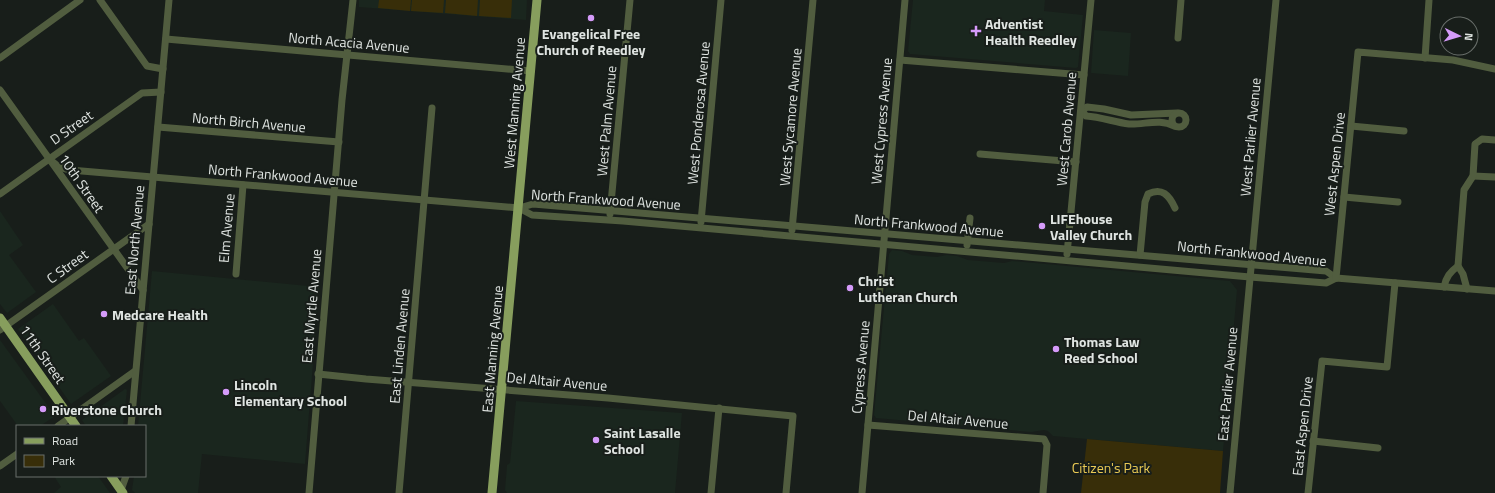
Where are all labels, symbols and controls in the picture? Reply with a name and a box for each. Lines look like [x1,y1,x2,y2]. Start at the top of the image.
marker: Evangelical Free Church of Reedley [586,13,596,23]
place label: Adventist Health Reedley [985,13,1077,50]
north arrow [1439,16,1479,56]
place label: Evangelical Free Church of Reedley [536,23,646,60]
marker: Adventist Health Reedley [970,25,982,37]
street label: North Acacia Avenue [288,26,410,58]
text: N [1461,32,1477,41]
street label: West Manning Avenue [498,36,530,170]
street label: West Ponderosa Avenue [681,40,715,186]
street label: West Sycamore Avenue [773,47,807,187]
street label: West Cypress Avenue [865,57,897,185]
street label: West Palm Avenue [591,65,621,177]
street label: West Carob Avenue [1051,71,1081,187]
street label: West Parlier Avenue [1234,77,1266,197]
street label: D Street [45,105,97,149]
street label: North Birch Avenue [191,107,307,137]
street label: West Aspen Drive [1318,111,1350,217]
street label: 10th Street [54,149,110,217]
street label: North Frankwood Avenue [207,158,359,192]
street label: North Frankwood Avenue [530,183,682,215]
street label: East North Avenue [119,184,149,296]
street label: Elm Avenue [213,192,239,264]
street label: North Frankwood Avenue [853,208,1005,242]
place label: LIFEhouse Valley Church [1050,208,1132,245]
marker: LIFEhouse Valley Church [1037,221,1047,231]
street label: North Frankwood Avenue [1176,235,1328,271]
street label: C Street [42,244,92,288]
street label: East Myrtle Avenue [296,248,326,364]
place label: Christ Lutheran Church [858,270,958,307]
marker: Christ Lutheran Church [845,283,855,293]
street label: East Manning Avenue [476,284,508,414]
street label: East Linden Avenue [384,288,414,404]
place label: Medcare Health [112,304,208,325]
marker: Medcare Health [99,309,109,319]
street label: 11th Street [15,320,71,388]
street label: Cypress Avenue [845,320,875,414]
street label: East Parlier Avenue [1212,326,1242,442]
place label: Thomas Law Reed School [1064,331,1140,368]
marker: Thomas Law Reed School [1051,344,1061,354]
street label: Del Altair Avenue [506,366,608,396]
place label: Lincoln Elementary School [234,374,347,411]
street label: East Aspen Drive [1286,375,1318,477]
marker: Lincoln Elementary School [221,387,231,397]
place label: Riverstone Church [51,399,162,420]
marker: Riverstone Church [38,404,48,414]
street label: Del Altair Avenue [907,404,1009,434]
place label: Saint Lasalle School [604,422,681,459]
legend [16,425,146,477]
text: Road [52,431,78,450]
marker: Saint Lasalle School [591,435,601,445]
text: Park [52,451,75,470]
park label: Citizen's Park [1072,457,1151,478]

